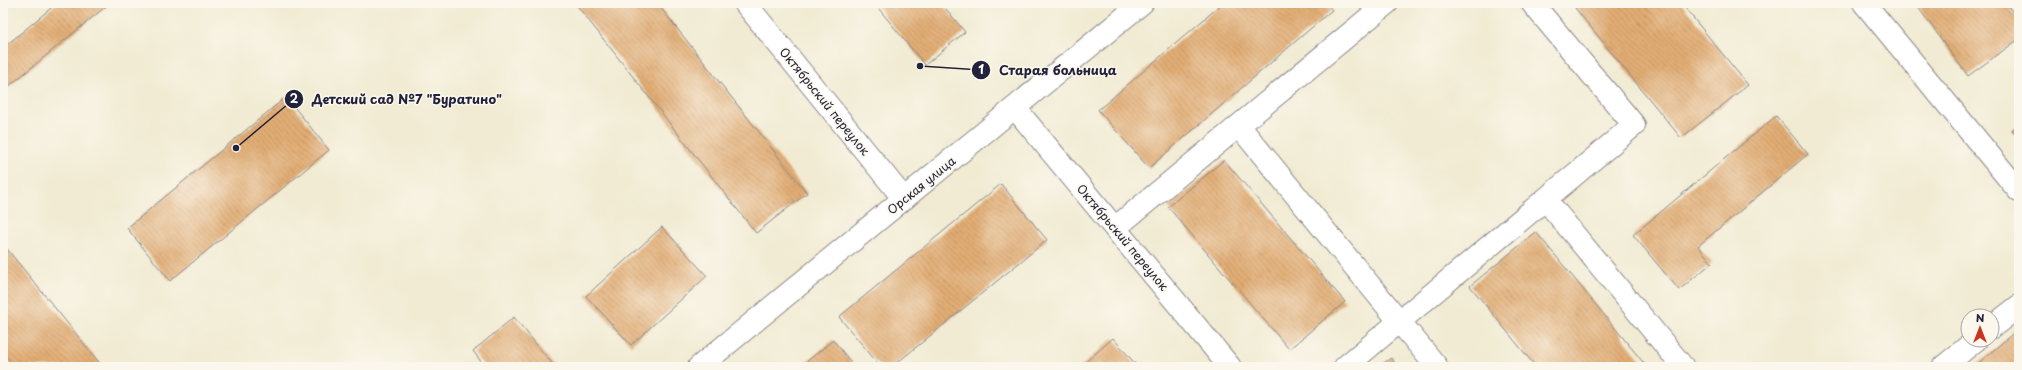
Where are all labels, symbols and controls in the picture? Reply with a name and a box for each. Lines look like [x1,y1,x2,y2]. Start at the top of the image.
street label: Октябрьский переулок [776,43,875,160]
callout: Старая больница [971,58,1125,83]
text: 1 [978,60,984,78]
text: Старая больница [999,60,1117,79]
callout: Детский сад №7 "Буратино" [284,87,511,112]
text: 2 [290,89,299,107]
text: Детский сад №7 "Буратино" [311,89,502,108]
street label: Орская улица [883,151,959,218]
street label: Октябрьский переулок [1073,180,1174,295]
north arrow [1960,308,2000,348]
text: N [1976,309,1985,326]

